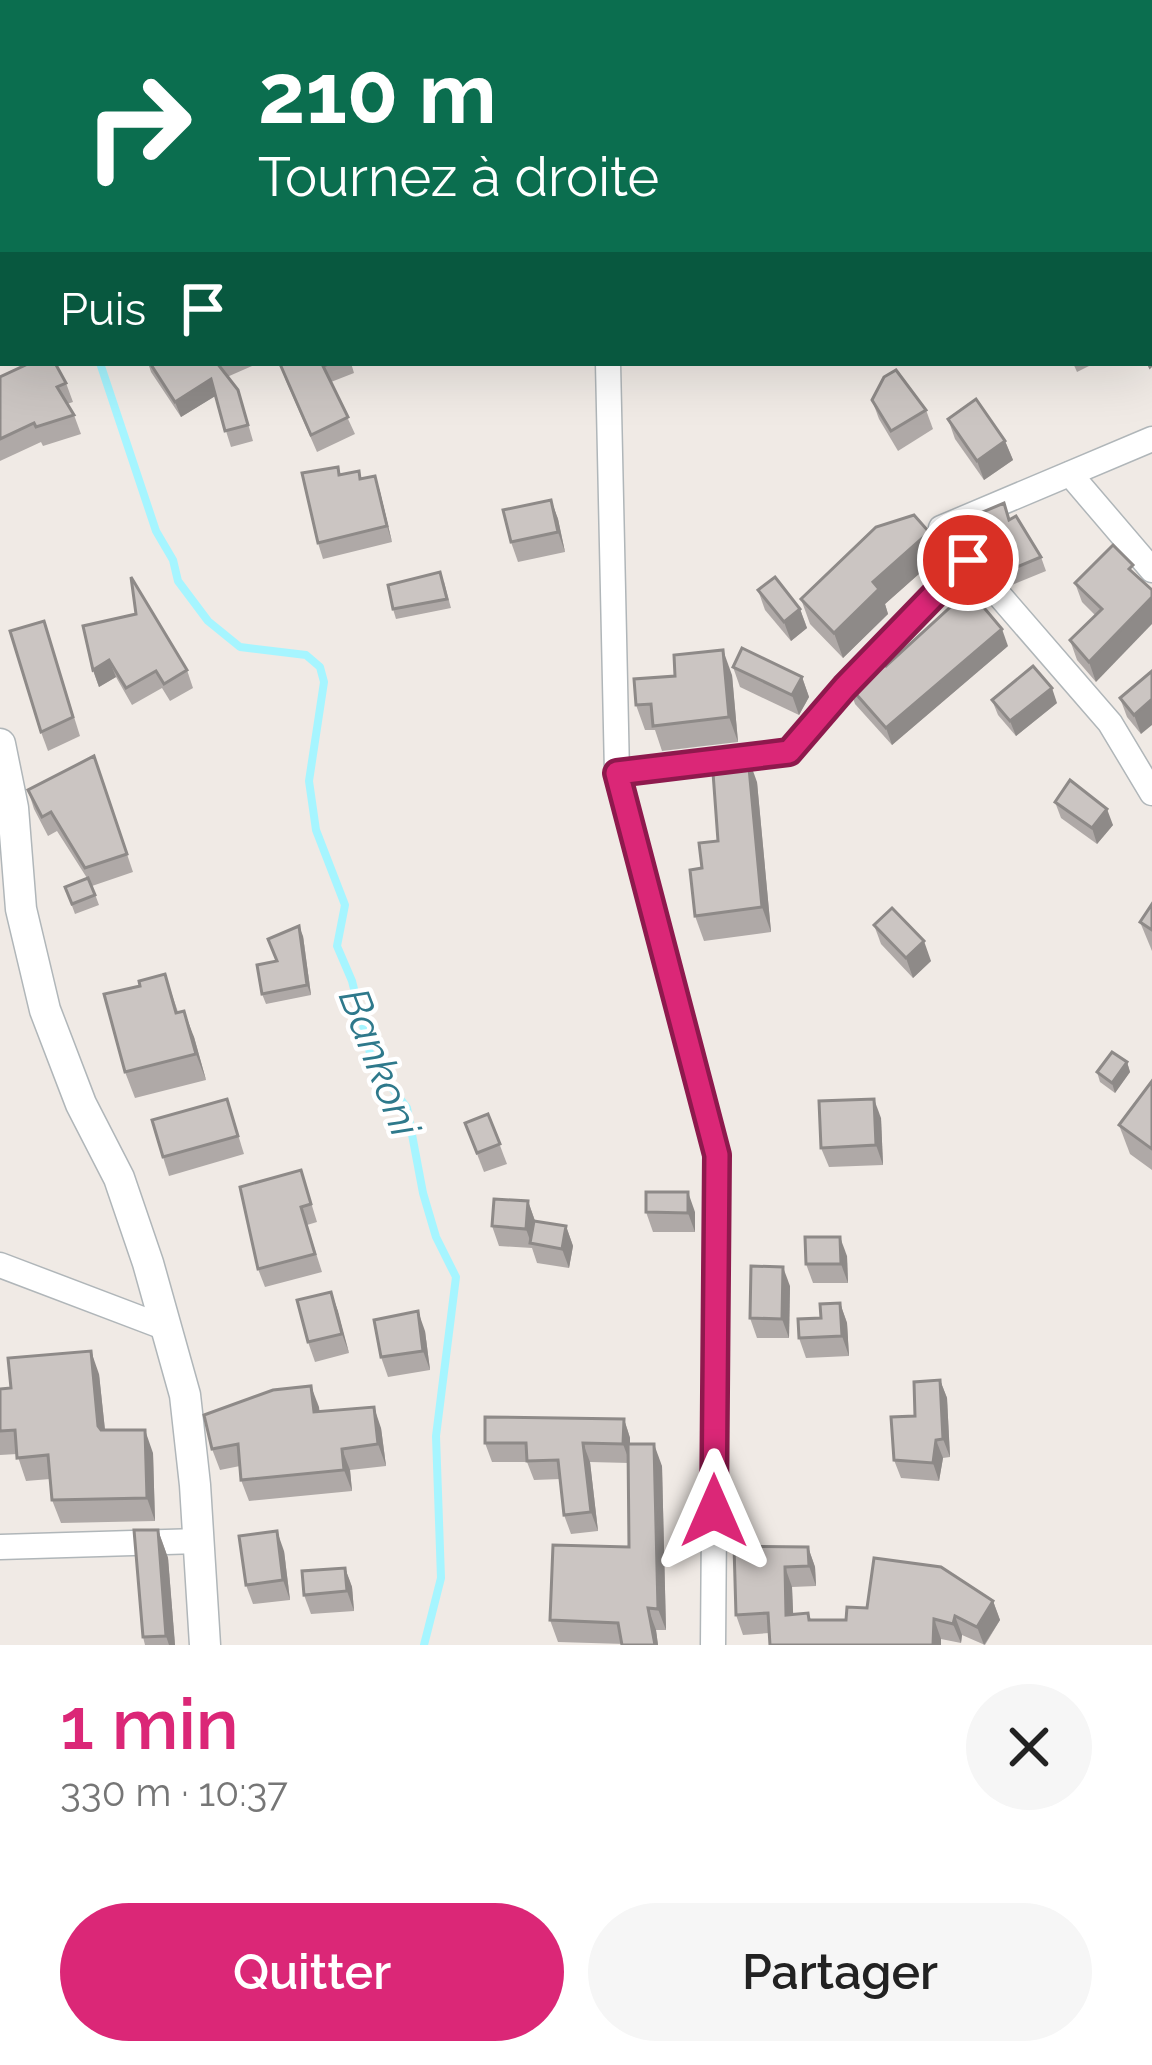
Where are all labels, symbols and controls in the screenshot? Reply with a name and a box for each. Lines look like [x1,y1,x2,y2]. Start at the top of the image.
text: 210 m [258,44,497,143]
icon: right [60,48,216,204]
text: Tournez à droite [258,145,659,209]
icon: arrive [170,276,236,342]
text: Puis [60,283,146,336]
pin [917,509,1019,611]
icon: arrive [935,527,1001,593]
water label: Bankoni [329,981,430,1144]
position arrow [651,1448,777,1574]
text: 1 min [60,1681,239,1766]
button: close [966,1684,1092,1810]
text: 330 m · 10:37 [60,1769,288,1815]
button: Quitter [60,1903,564,2041]
button: Partager [588,1903,1092,2041]

